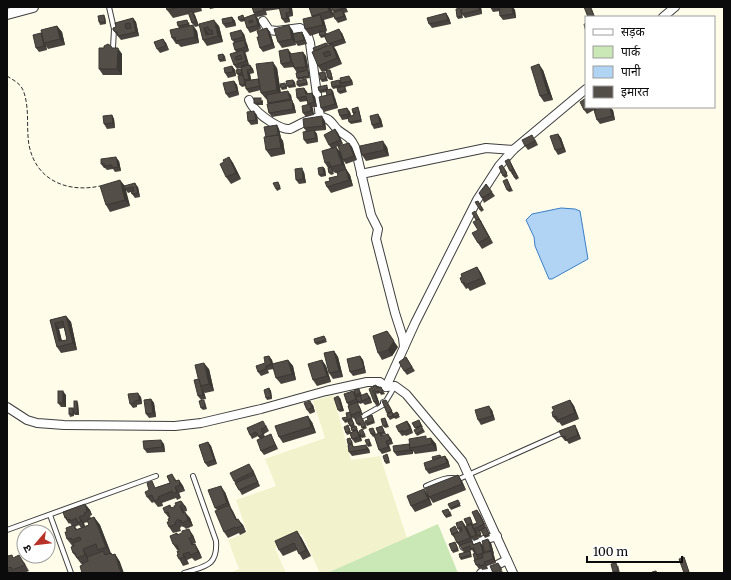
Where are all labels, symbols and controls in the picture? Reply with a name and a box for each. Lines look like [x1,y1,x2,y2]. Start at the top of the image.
legend [585,16,715,108]
text: सड़क [621,24,646,39]
text: पार्क [621,44,641,59]
text: पानी [621,64,642,79]
text: इमारत [621,84,650,99]
north arrow [16,524,56,564]
scale bar [587,538,682,564]
text: उ [19,542,35,555]
text: 100 m [593,544,628,559]

